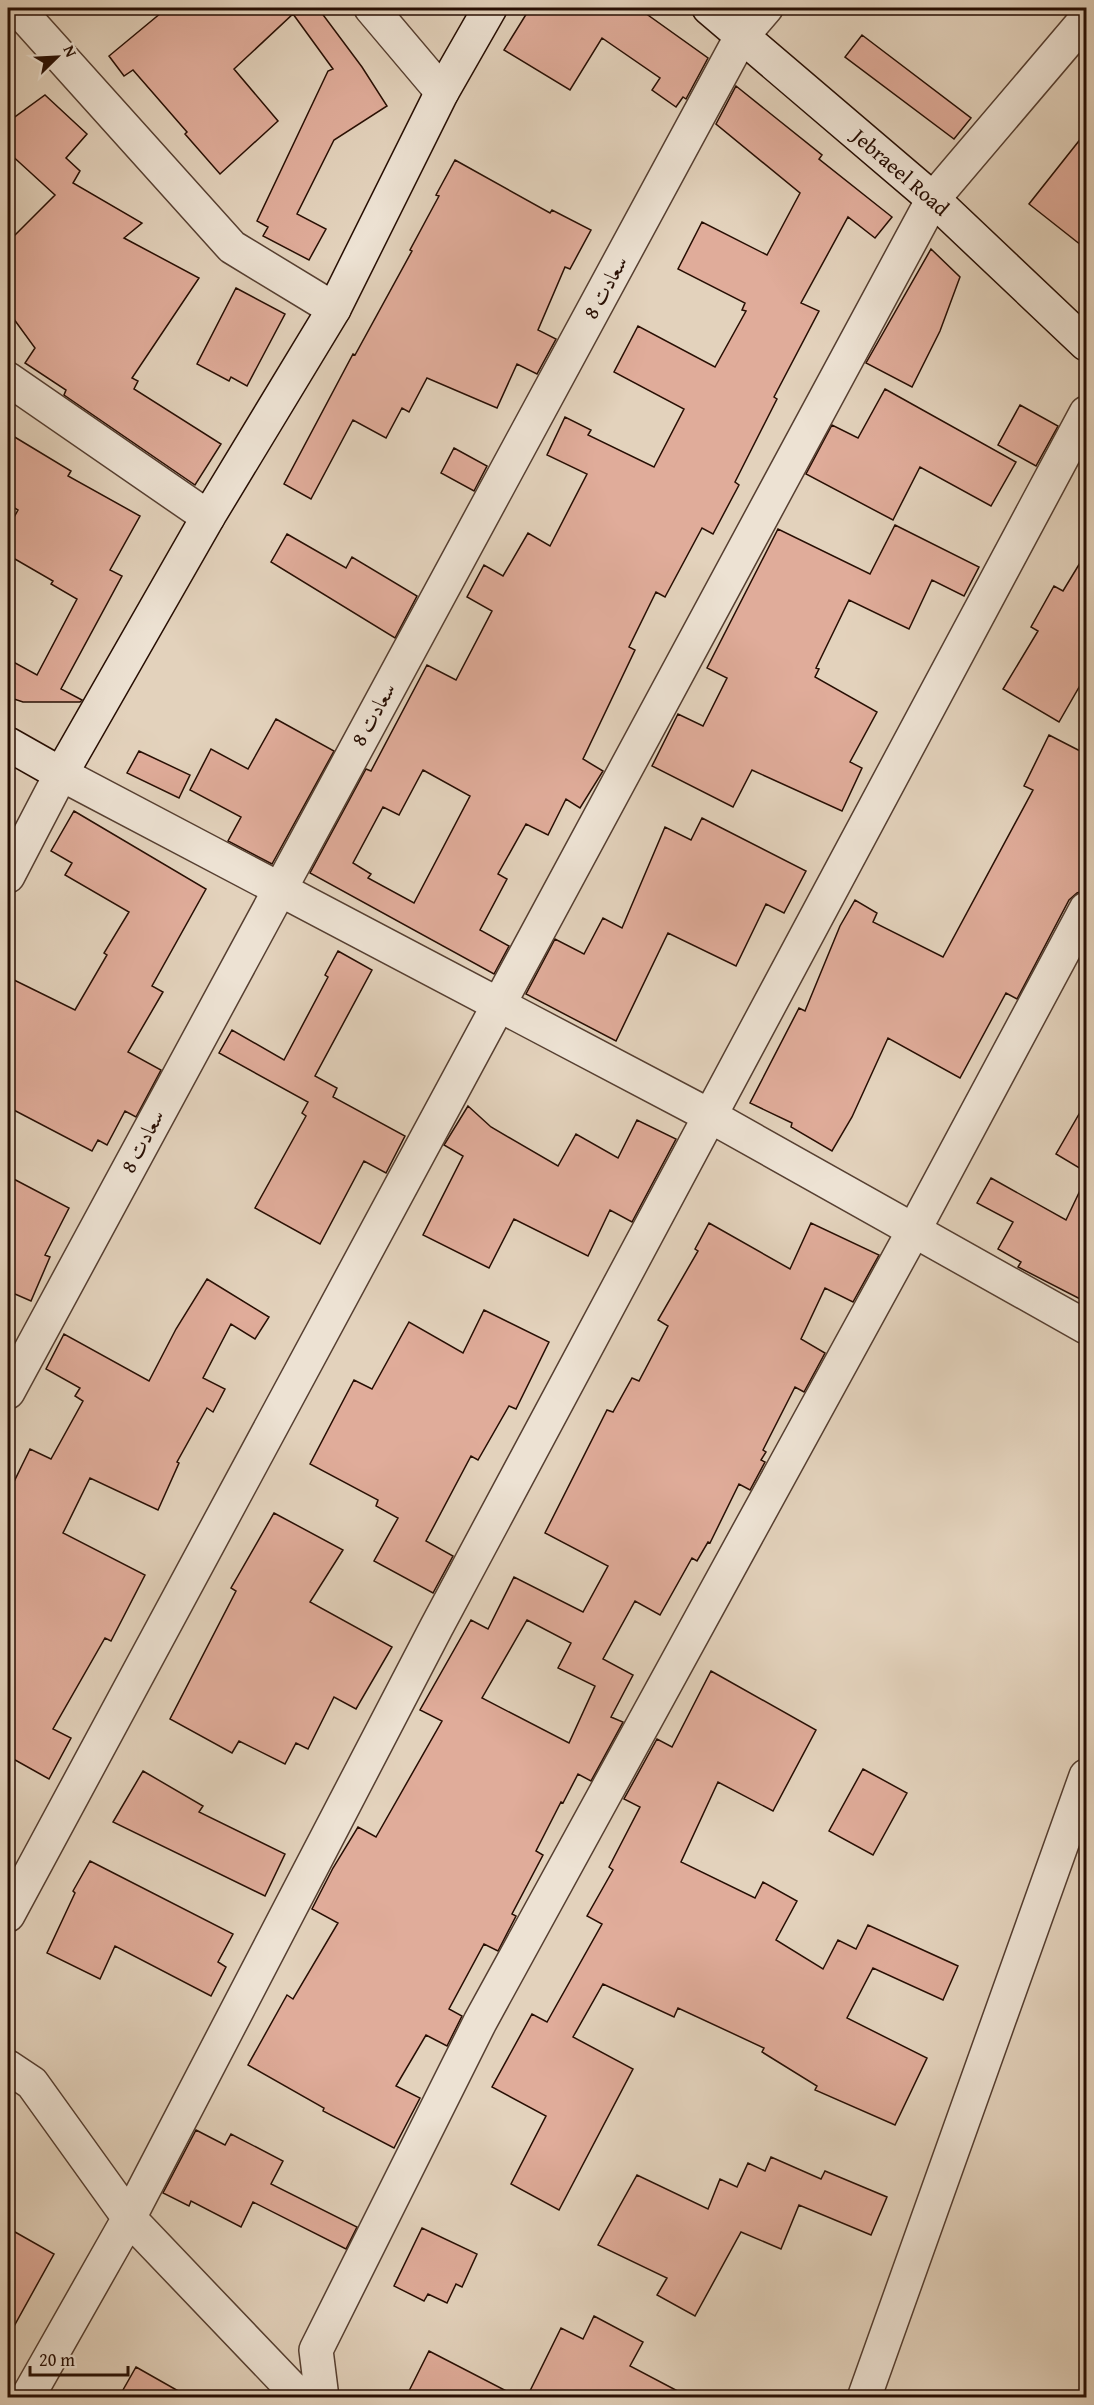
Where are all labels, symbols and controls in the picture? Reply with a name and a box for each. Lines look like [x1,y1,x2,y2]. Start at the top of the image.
north arrow [27,27,87,87]
text: N [58,41,84,61]
street label: Jebraeel Road [843,119,957,224]
street label: سعادت 8 [575,250,635,324]
street label: سعادت 8 [343,677,403,751]
street label: سعادت 8 [112,1104,172,1178]
scale bar [30,2339,128,2377]
text: 20 m [39,2346,75,2373]

